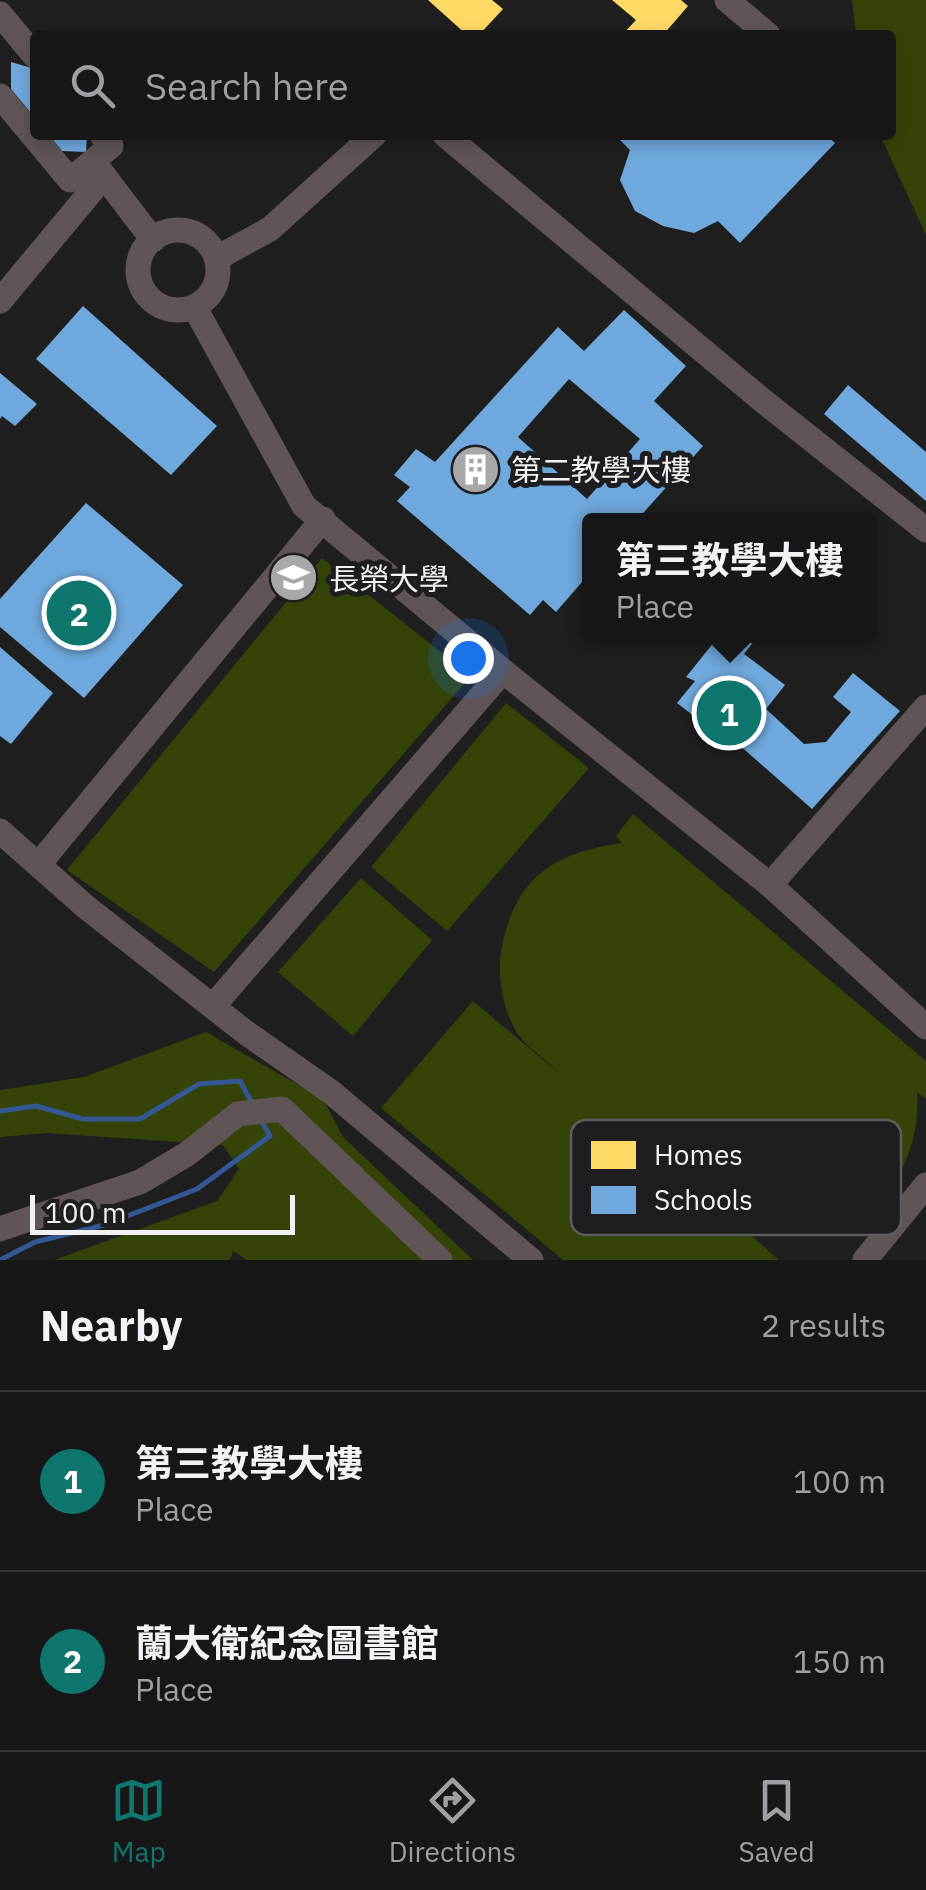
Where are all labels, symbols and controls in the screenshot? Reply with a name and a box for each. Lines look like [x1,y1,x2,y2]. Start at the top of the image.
search box [30,30,896,140]
icon: search [65,58,120,113]
text: Search here [145,61,349,110]
building icon: 第二教學大樓 [450,443,502,495]
place label: 第二教學大樓 [511,450,691,489]
popup [582,513,877,643]
text: 第三教學大樓 [615,535,844,584]
school or university icon: 長榮大學 [268,552,320,604]
place label: 長榮大學 [329,559,449,598]
pin: 2 [46,576,112,650]
text: Place [615,585,694,627]
your location [443,633,494,684]
pin: 1 [696,676,762,750]
legend [571,1120,901,1235]
text: Homes [654,1136,743,1173]
text: Schools [654,1181,753,1218]
scale bar [30,1190,295,1234]
text: 100 m [45,1194,126,1231]
text: Nearby [40,1298,182,1353]
text: 2 results [761,1304,886,1346]
text: 第三教學大樓 [135,1438,363,1487]
text: 1 [63,1460,82,1502]
text: 100 m [793,1460,886,1502]
text: Place [135,1488,214,1530]
text: 蘭大衛紀念圖書館 [135,1618,439,1667]
text: 2 [63,1640,82,1682]
text: 150 m [793,1640,886,1682]
text: Place [135,1668,214,1710]
tab: Map [111,1773,166,1870]
tab: Directions [389,1773,516,1870]
tab: Saved [739,1773,815,1870]

